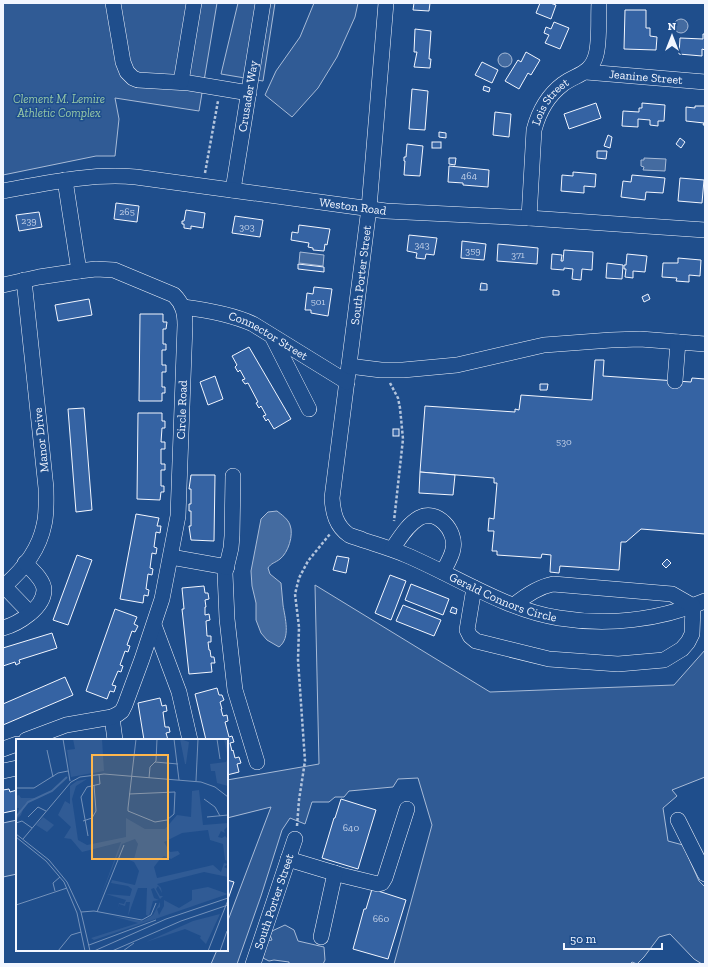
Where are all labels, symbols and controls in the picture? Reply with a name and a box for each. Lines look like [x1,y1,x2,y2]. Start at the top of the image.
north arrow [652,16,692,56]
text: N [668,20,677,33]
street label: Crusader Way [235,58,261,133]
street label: Jeanine Street [608,67,684,87]
street label: Lois Street [529,75,572,127]
park label: Clement M. Lemire Athletic Complex [13,92,105,120]
house number: 464 [461,170,478,182]
street label: Weston Road [318,195,388,218]
house number: 265 [119,206,135,218]
house number: 239 [21,215,37,227]
house number: 303 [239,221,255,233]
street label: South Porter Street [348,224,374,326]
house number: 343 [414,239,430,251]
house number: 359 [465,245,481,257]
house number: 371 [511,249,525,261]
house number: 501 [311,296,326,308]
street label: Connector Street [227,309,311,363]
street label: Circle Road [174,380,190,440]
street label: Manor Drive [31,407,51,473]
house number: 530 [556,436,572,448]
street label: Gerald Connors Circle [447,570,558,625]
inset map [16,739,228,951]
house number: 640 [343,822,359,834]
street label: South Porter Street [251,851,297,951]
house number: 660 [373,913,389,925]
scale bar [564,925,662,951]
text: 50 m [570,932,597,946]

